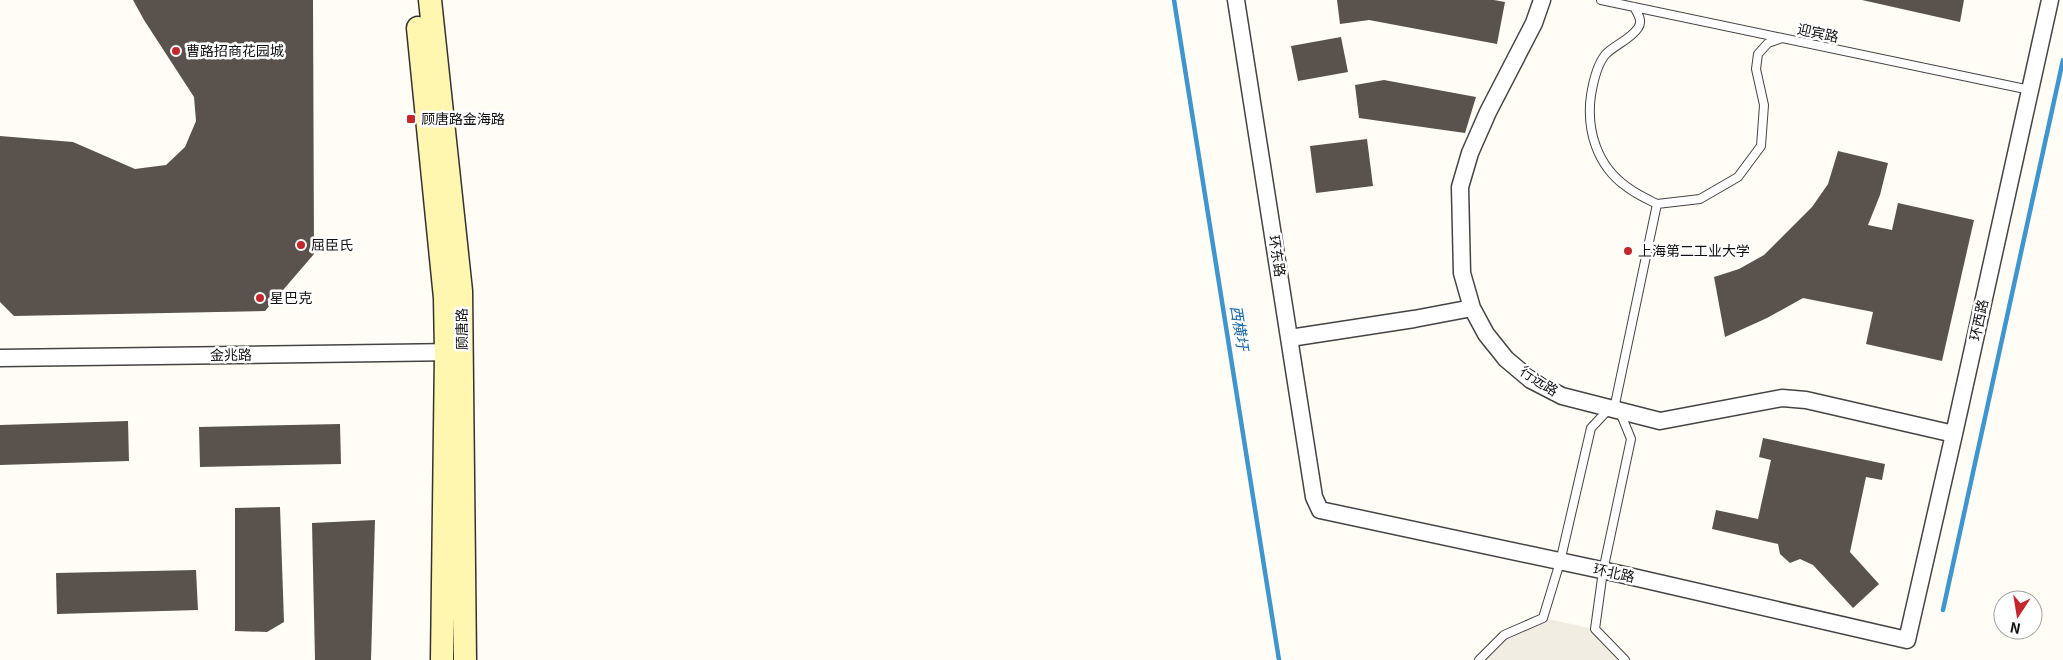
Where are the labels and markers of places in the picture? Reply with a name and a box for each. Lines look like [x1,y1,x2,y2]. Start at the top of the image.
place label: 曹路招商花园城 [186,40,284,60]
marker: 曹路招商花园城 [170,45,182,57]
place label: 顾唐路金海路 [421,108,505,128]
marker: 顾唐路金海路 [405,113,417,125]
place label: 屈臣氏 [311,234,353,254]
marker: 屈臣氏 [295,239,307,251]
place label: 上海第二工业大学 [1638,240,1750,260]
marker: 上海第二工业大学 [1622,245,1634,257]
place label: 星巴克 [270,287,312,307]
marker: 星巴克 [254,292,266,304]

